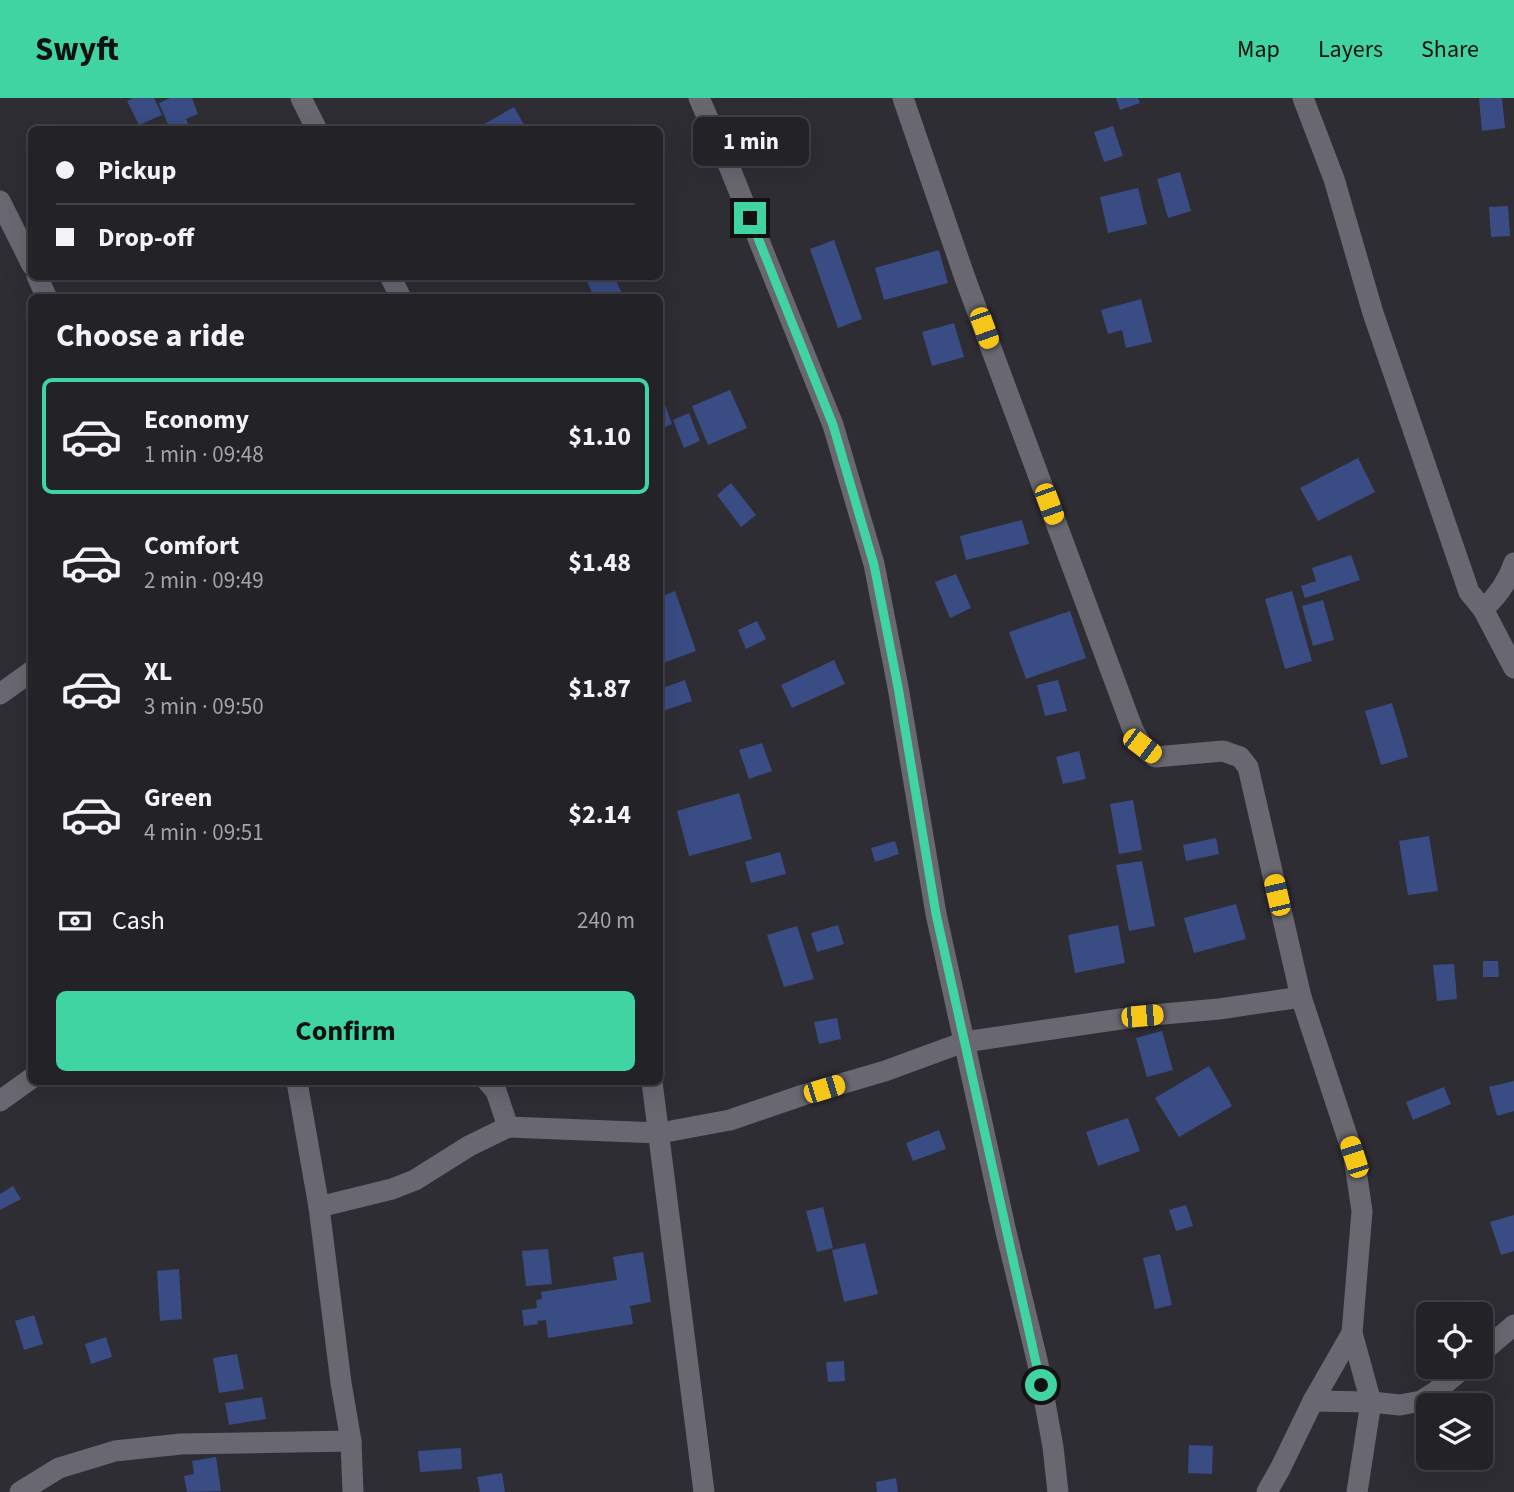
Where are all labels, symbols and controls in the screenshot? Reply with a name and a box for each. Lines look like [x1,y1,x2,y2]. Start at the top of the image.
text: Swyft [35,26,119,73]
text: Map [1237,32,1280,67]
text: Layers [1318,32,1383,67]
text: Share [1421,32,1479,67]
callout: 1 min [692,116,808,166]
text: 1 min [723,125,779,158]
text: Pickup [98,152,176,189]
route end [734,202,766,234]
text: Drop-off [98,219,194,256]
car [967,305,1002,351]
text: Choose a ride [56,313,245,359]
text: Economy [144,401,249,438]
icon: car [60,405,123,468]
text: $1.10 [568,418,631,455]
text: 1 min · 09:48 [144,438,264,471]
car [1032,481,1067,527]
text: Comfort [144,527,239,564]
icon: car [60,531,123,594]
text: $1.48 [568,544,631,581]
text: 2 min · 09:49 [144,564,264,597]
text: XL [144,653,172,690]
icon: car [60,657,123,720]
text: $1.87 [568,670,631,707]
text: 3 min · 09:50 [144,690,264,723]
car [1119,725,1166,767]
text: Green [144,779,212,816]
icon: car [60,783,123,846]
text: $2.14 [568,796,631,833]
text: 4 min · 09:51 [144,816,264,849]
car [1263,872,1292,918]
icon: cash [56,902,94,940]
text: Cash [112,902,165,939]
text: 240 m [577,904,635,937]
button: Confirm [56,991,635,1071]
car [1121,1004,1164,1028]
car [801,1073,848,1105]
car [1338,1134,1371,1180]
map controls [1416,1302,1493,1470]
button: locate [1416,1302,1493,1379]
route start [1025,1369,1057,1401]
button: layers [1416,1393,1493,1470]

